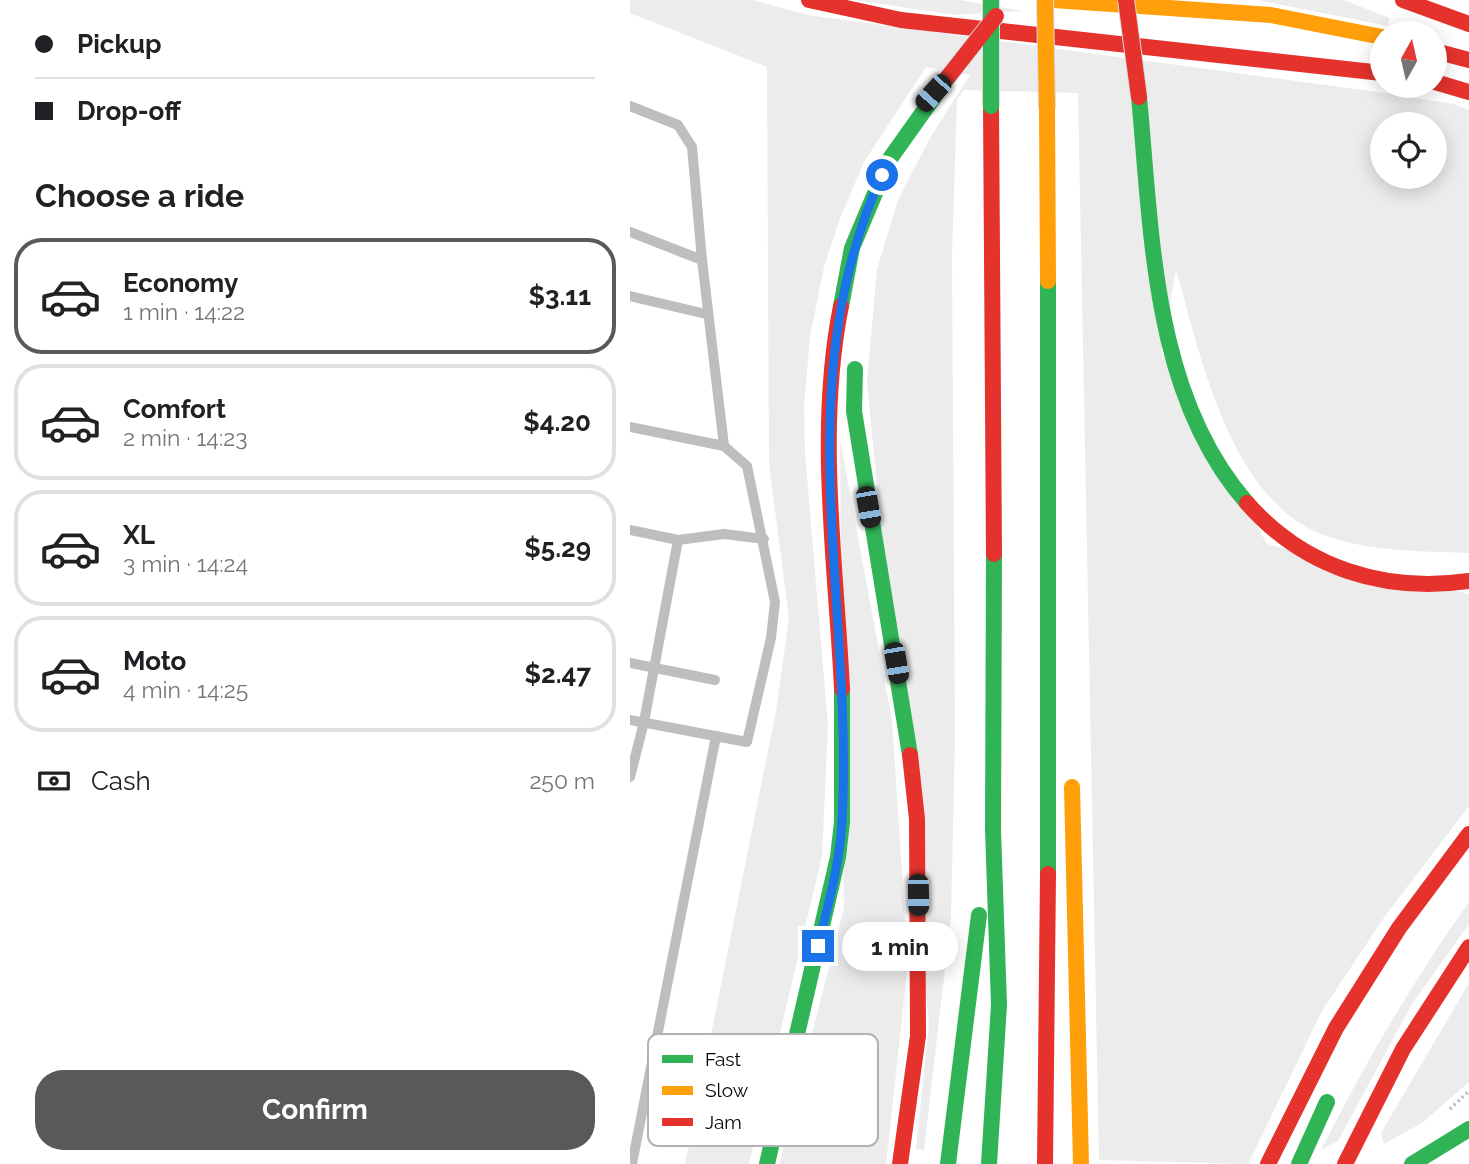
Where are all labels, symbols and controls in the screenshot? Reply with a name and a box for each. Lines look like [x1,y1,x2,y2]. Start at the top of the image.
north arrow [1370,21,1447,98]
map controls [1370,21,1447,189]
text: Pickup [77,29,162,59]
car [912,70,955,116]
text: Drop-off [77,96,181,126]
button: locate [1370,112,1447,189]
route start [866,159,898,191]
text: Choose a ride [35,177,244,214]
icon: car [39,265,102,328]
text: Economy [123,268,238,298]
text: $3.11 [529,281,591,311]
text: 1 min · 14:22 [123,298,245,325]
icon: car [39,391,102,454]
text: Comfort [123,394,226,424]
text: $4.20 [523,407,591,437]
text: 2 min · 14:23 [123,424,247,451]
car [855,484,882,530]
icon: car [39,517,102,580]
text: XL [123,520,155,550]
text: $5.29 [524,533,591,563]
text: 3 min · 14:24 [123,550,248,577]
car [883,640,910,686]
icon: car [39,643,102,706]
text: Moto [123,646,186,676]
text: $2.47 [525,659,591,689]
text: 4 min · 14:25 [123,676,248,703]
icon: cash [35,762,73,800]
text: Cash [91,766,151,796]
text: 250 m [529,767,595,794]
car [908,874,929,916]
callout: 1 min [842,922,958,970]
route end [802,930,834,962]
text: 1 min [871,933,929,960]
legend [648,1034,878,1146]
text: Fast [705,1048,741,1070]
button: Confirm [35,1070,595,1150]
text: Slow [705,1079,749,1101]
text: Jam [705,1111,742,1133]

